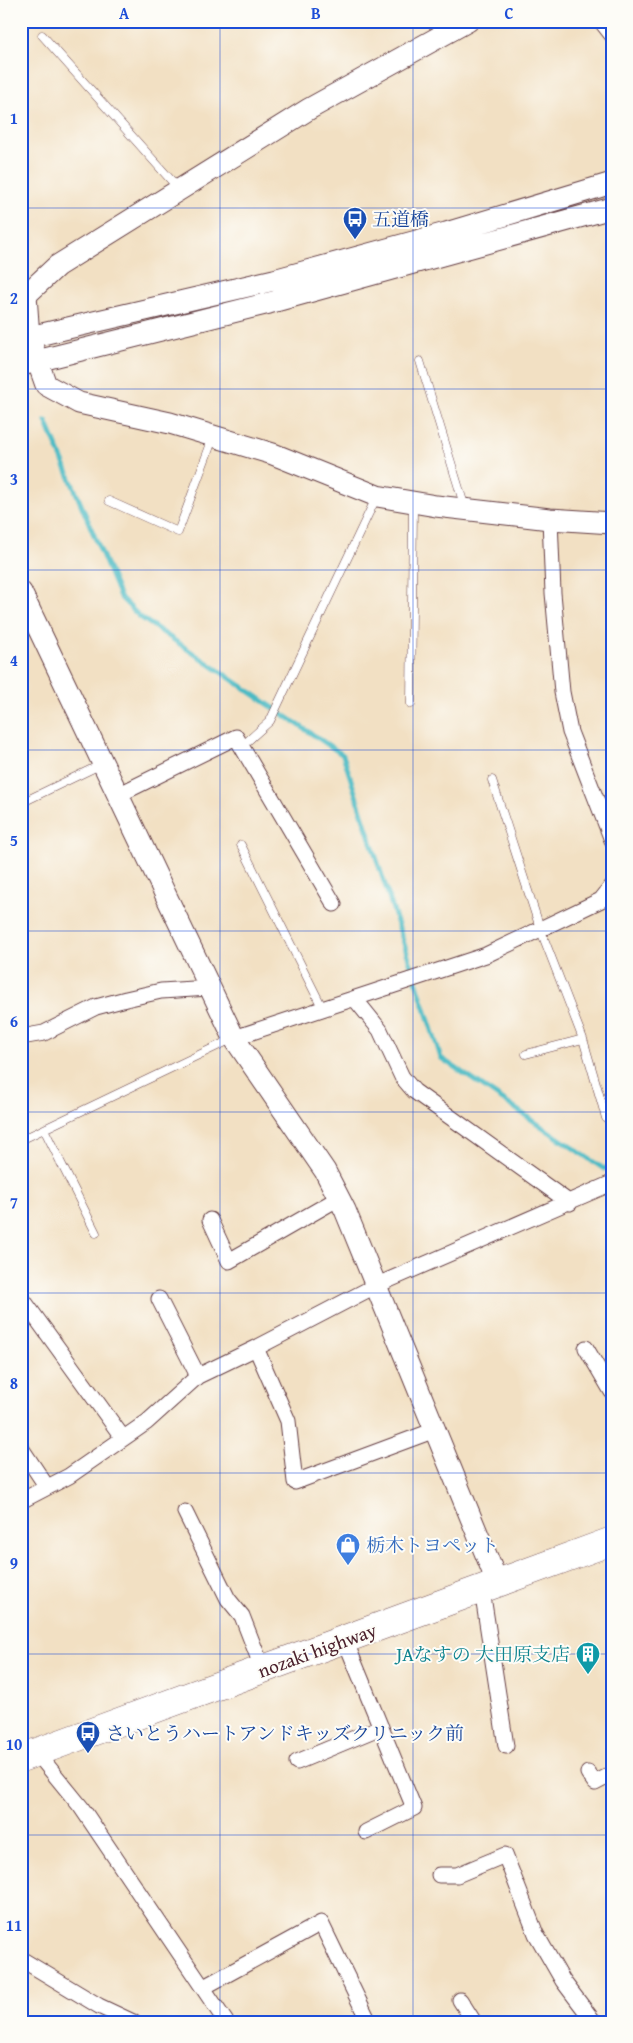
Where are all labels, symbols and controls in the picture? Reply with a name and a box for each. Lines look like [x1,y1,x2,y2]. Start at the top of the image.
text: A [119,1,130,25]
text: B [311,1,321,25]
text: C [504,1,514,25]
text: 1 [10,106,18,130]
place label: 五道橋 [372,205,429,233]
bus stop icon: 五道橋 [342,206,368,240]
text: 2 [10,286,18,310]
text: 3 [10,467,18,491]
text: 4 [10,648,18,672]
text: 5 [10,828,18,852]
text: 6 [10,1009,18,1033]
text: 7 [10,1190,18,1214]
text: 8 [10,1371,18,1395]
place label: 栃木トヨペット [366,1531,499,1559]
shop icon: 栃木トヨペット [335,1532,361,1566]
text: 9 [10,1551,18,1575]
street label: nozaki highway [254,1615,381,1684]
place label: JAなすの 大田原支店 [394,1640,570,1668]
building icon: JAなすの 大田原支店 [575,1641,601,1675]
place label: さいとうハートアンドキッズクリニック前 [106,1719,464,1747]
bus stop icon: さいとうハートアンドキッズクリニック前 [75,1720,101,1754]
text: 10 [6,1732,22,1756]
text: 11 [6,1913,22,1937]

